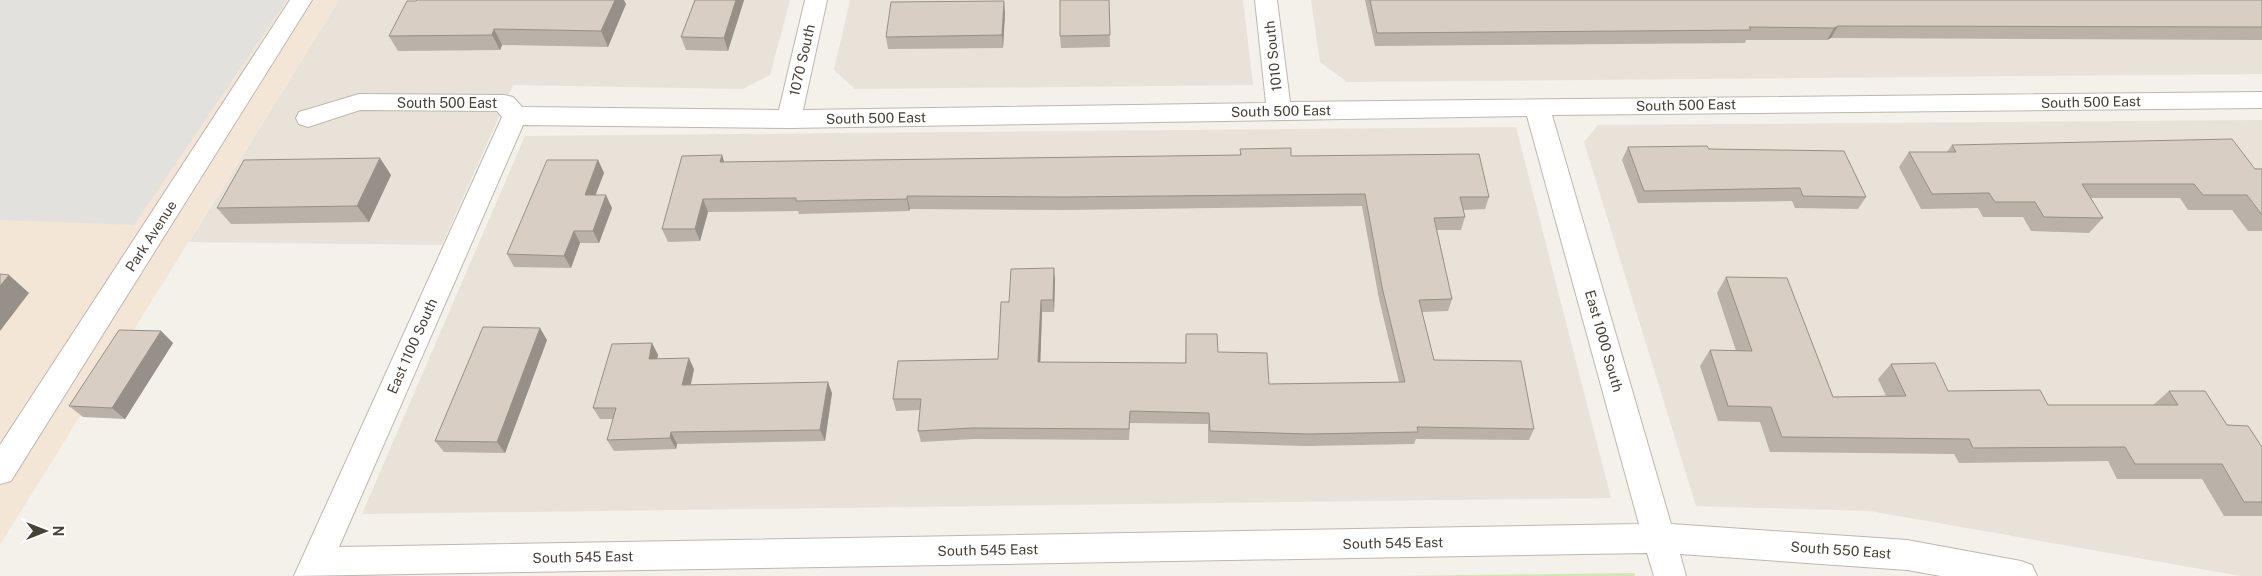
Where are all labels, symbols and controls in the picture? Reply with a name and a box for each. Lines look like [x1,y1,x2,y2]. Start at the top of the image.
street label: 1010 South [1261,20,1285,92]
street label: 1070 South [786,23,818,97]
street label: South 500 East [2041,93,2141,111]
street label: South 500 East [397,95,497,111]
street label: South 500 East [1636,96,1736,114]
street label: South 500 East [1231,102,1331,120]
street label: South 500 East [826,109,926,127]
street label: Park Avenue [122,197,180,274]
street label: East 1000 South [1582,288,1626,394]
street label: East 1100 South [384,296,440,396]
north arrow [20,506,70,556]
text: N [50,526,66,536]
street label: South 545 East [1342,534,1444,552]
street label: South 550 East [1790,539,1892,561]
street label: South 545 East [937,541,1039,559]
street label: South 545 East [532,548,634,566]

